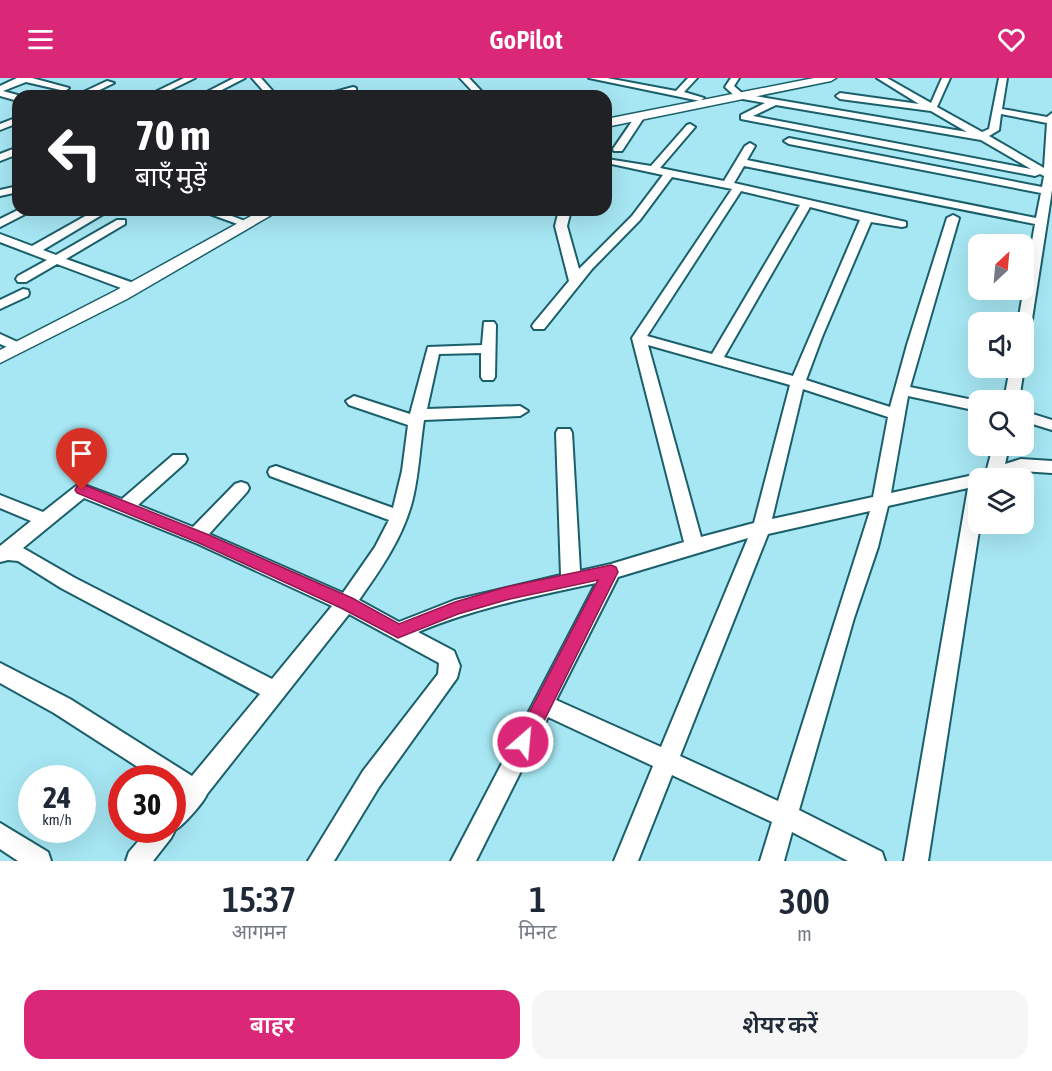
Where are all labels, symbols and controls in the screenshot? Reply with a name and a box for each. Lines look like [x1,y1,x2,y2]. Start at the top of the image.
icon: menu [24,23,57,56]
icon: heart [995,23,1028,56]
text: GoPilot [489,24,563,55]
text: 70 m [135,111,210,159]
icon: left [36,114,114,192]
text: बाएँ मुड़ें [135,161,207,192]
north arrow [968,234,1034,300]
map controls [968,234,1034,534]
button: sound [968,312,1034,378]
button: search [968,390,1034,456]
pin [56,428,107,490]
icon: arrive [65,437,98,470]
button: layers [968,468,1034,534]
position arrow [491,710,555,774]
speed limit sign: 30 [108,765,186,843]
text: 24 [43,780,71,814]
text: km/h [42,811,72,828]
text: 15:37 [222,878,296,920]
text: 1 [529,878,546,920]
text: 300 [779,880,830,922]
text: आगमन [232,920,287,943]
text: मिनट [519,920,557,943]
text: m [797,922,812,945]
button: बाहर [24,990,520,1059]
button: शेयर करें [532,990,1028,1059]

